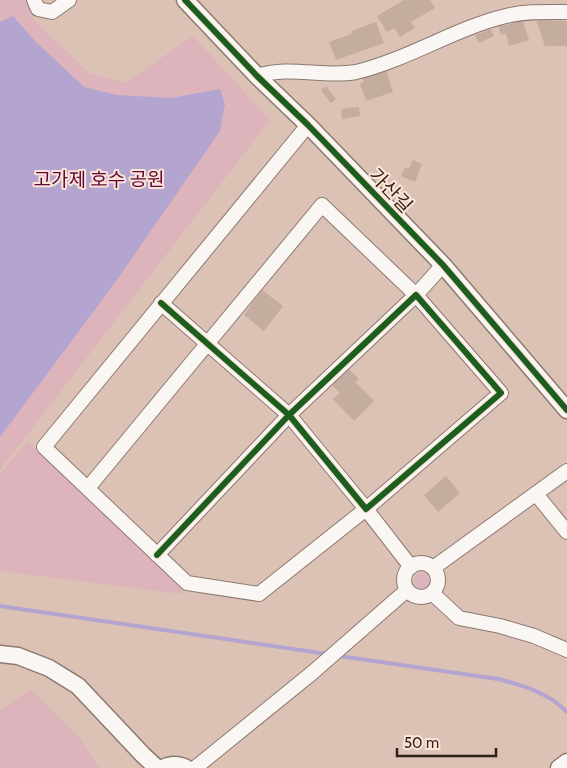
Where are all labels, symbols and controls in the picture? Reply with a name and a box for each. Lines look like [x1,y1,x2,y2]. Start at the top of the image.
street label: 가산길 [364,163,417,217]
park label: 고가제 호수 공원 [34,168,164,191]
scale bar [397,726,496,758]
text: 50 m [404,734,439,752]

